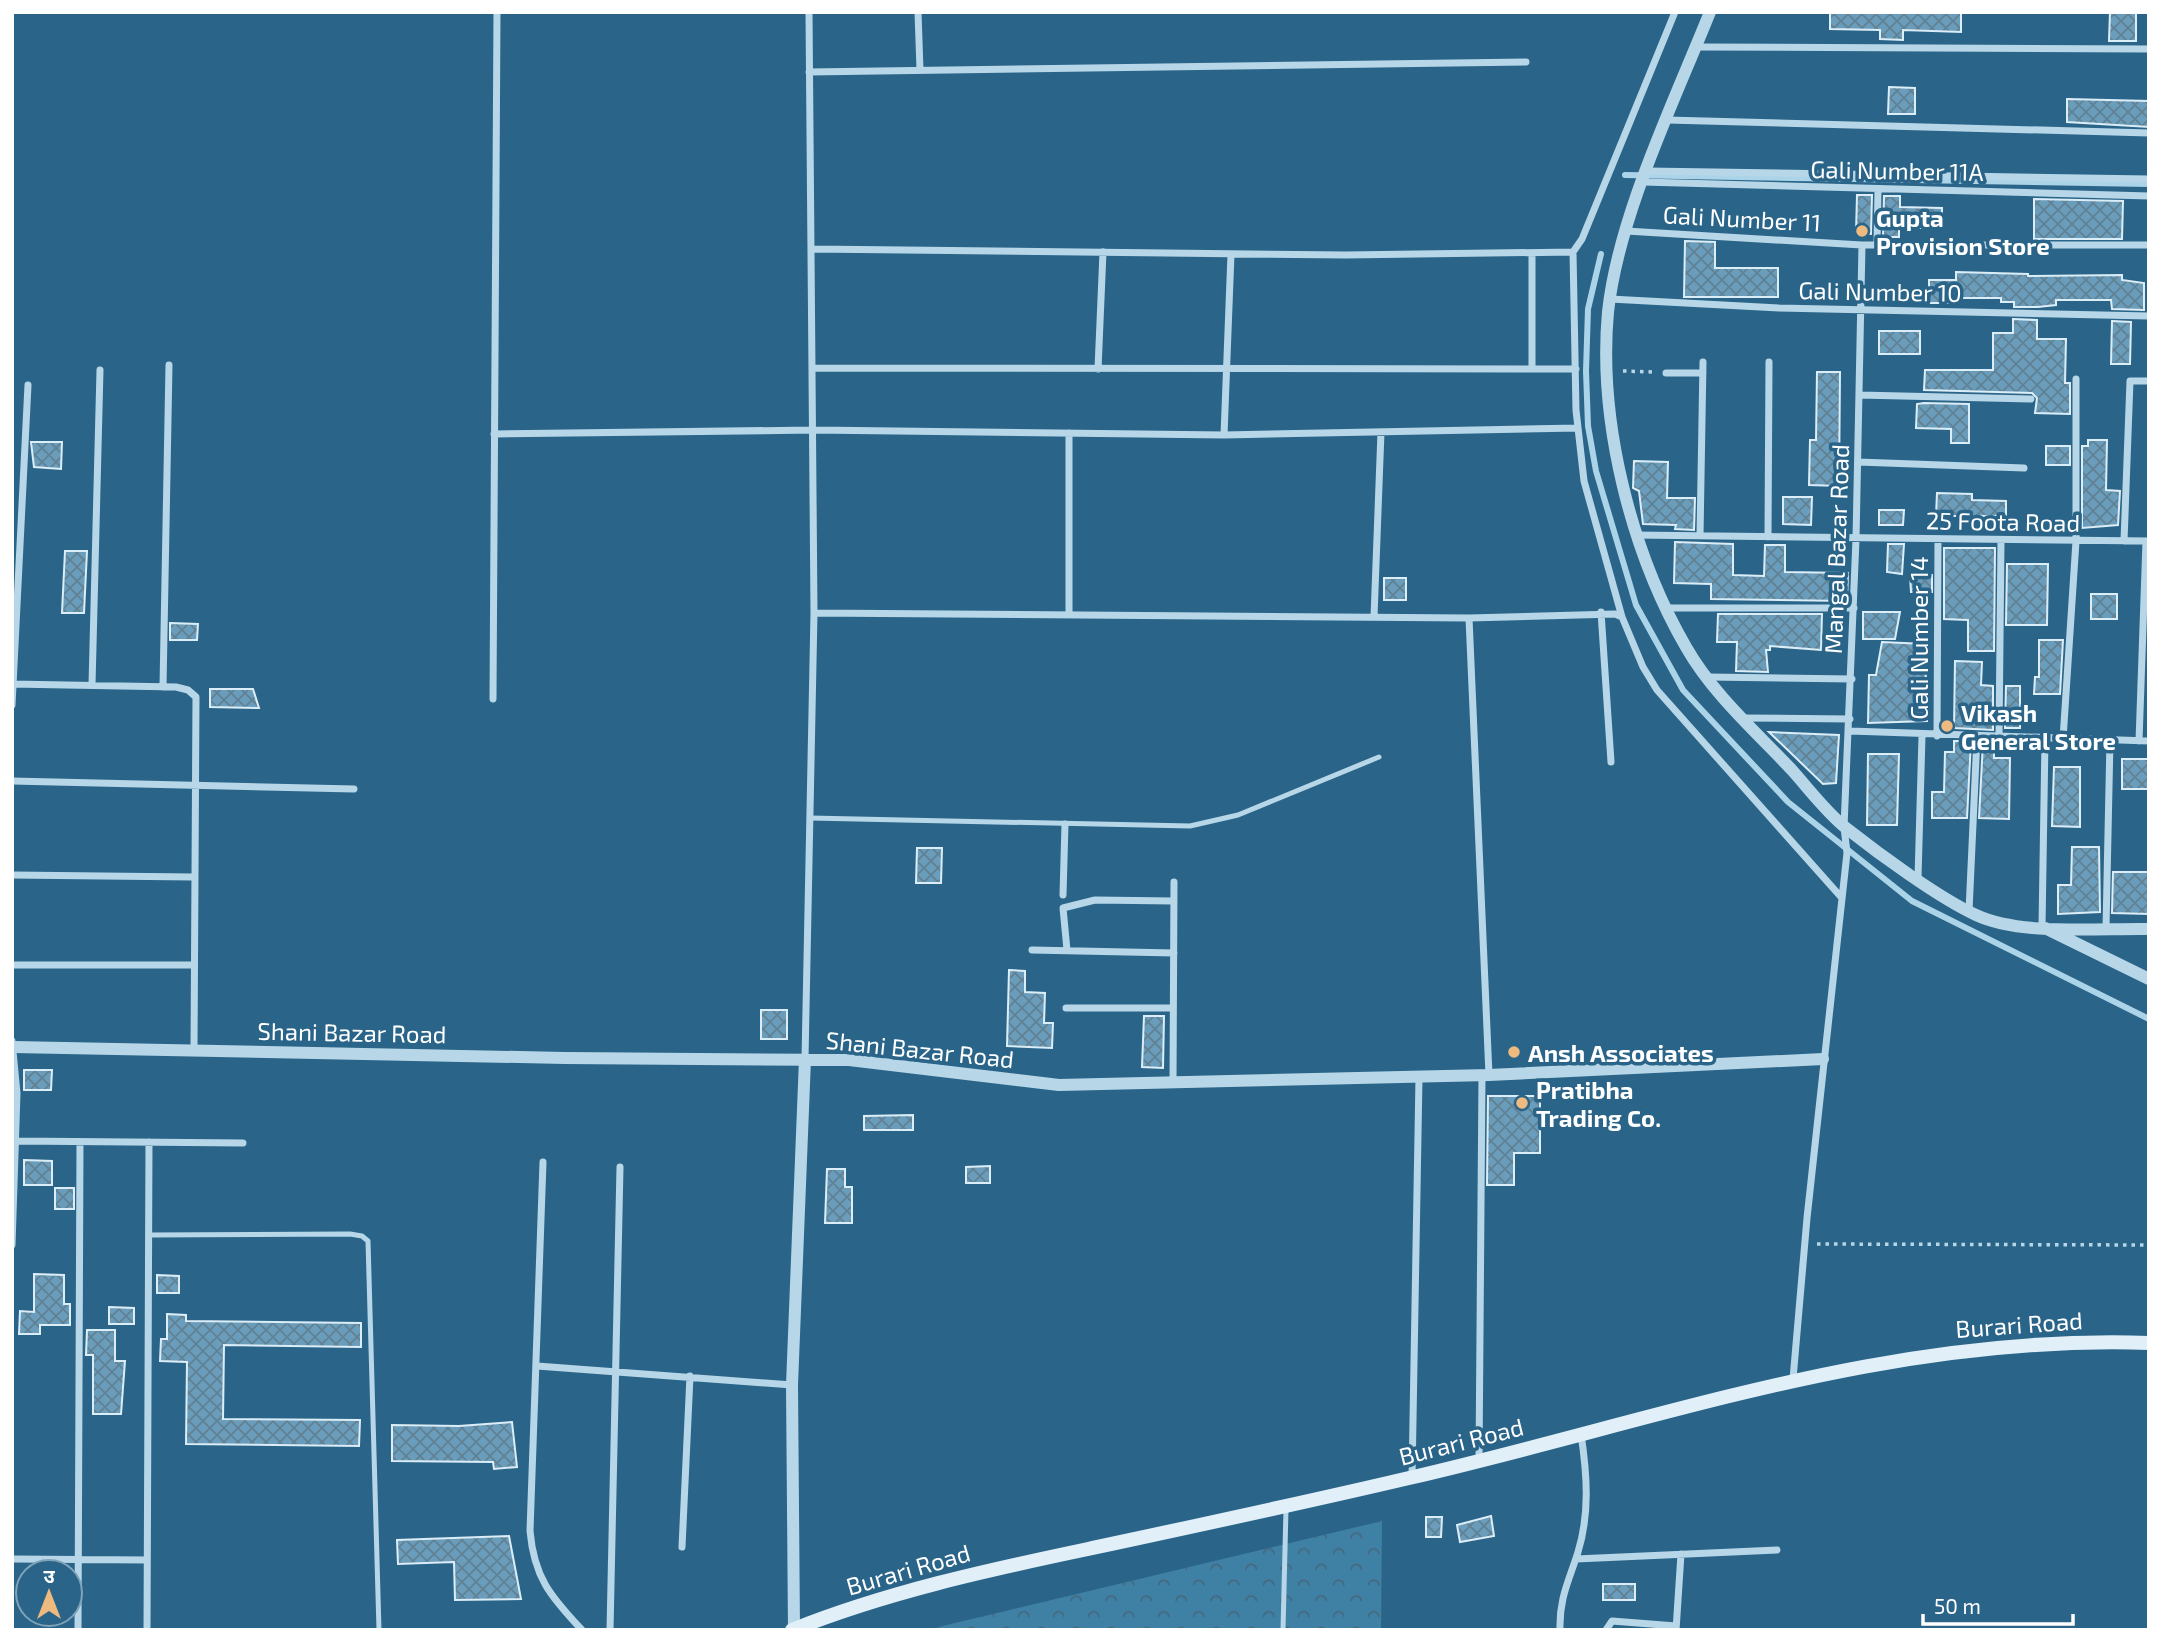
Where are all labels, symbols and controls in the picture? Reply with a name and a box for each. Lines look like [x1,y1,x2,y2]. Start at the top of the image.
street label: Gali Number 11A [1810,154,1984,186]
street label: Gali Number 11 [1662,199,1822,237]
place label: Gupta Provision Store [1876,203,2050,260]
marker: Gupta Provision Store [1854,223,1870,239]
street label: Gali Number 10 [1798,275,1962,307]
street label: Mangal Bazar Road [1818,444,1854,654]
street label: 25 Foota Road [1926,505,2080,537]
street label: Gali Number 14 [1904,556,1933,720]
place label: Vikash General Store [1961,698,2116,755]
marker: Vikash General Store [1939,718,1955,734]
street label: Shani Bazar Road [257,1016,447,1048]
street label: Shani Bazar Road [824,1025,1016,1073]
place label: Ansh Associates [1528,1038,1714,1067]
marker: Ansh Associates [1506,1044,1522,1060]
place label: Pratibha Trading Co. [1536,1075,1661,1132]
marker: Pratibha Trading Co. [1514,1095,1530,1111]
street label: Burari Road [1954,1305,2084,1343]
street label: Burari Road [1396,1412,1526,1470]
street label: Burari Road [843,1537,973,1601]
north arrow [14,1558,84,1628]
text: उ [43,1564,55,1587]
scale bar [1923,1582,2074,1626]
text: 50 m [1934,1593,1981,1618]

